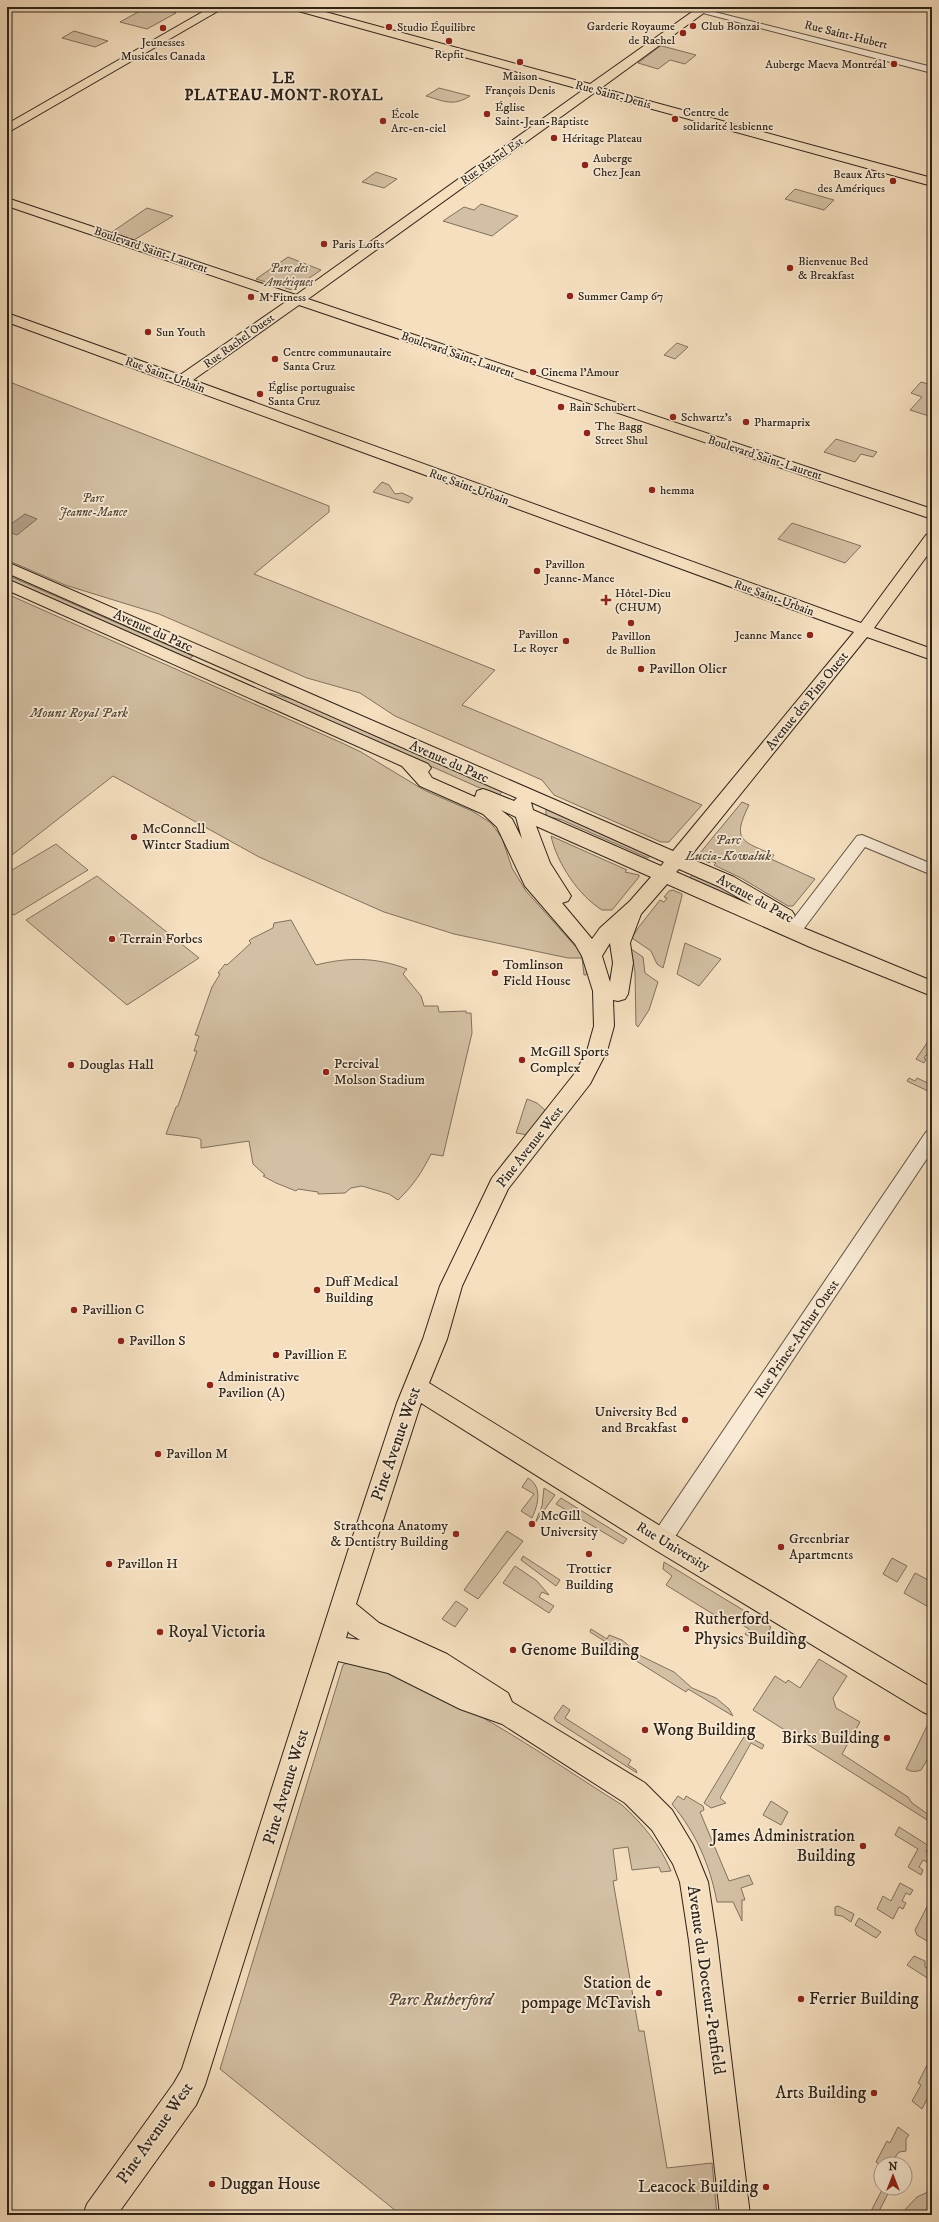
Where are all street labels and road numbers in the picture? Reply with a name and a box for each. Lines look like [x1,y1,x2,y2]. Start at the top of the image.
street label: Rue Saint-Hubert [803,17,889,53]
street label: Rue Saint-Denis [573,78,653,112]
street label: Rue Rachel Est [458,134,526,188]
street label: Boulevard Saint-Laurent [92,223,210,277]
street label: Rue Rachel Ouest [201,310,278,372]
street label: Boulevard Saint-Laurent [399,328,517,382]
street label: Rue Saint-Urbain [123,354,208,397]
street label: Boulevard Saint-Laurent [706,432,824,484]
street label: Rue Saint-Urbain [427,466,512,509]
street label: Rue Saint-Urbain [732,577,817,620]
street label: Avenue du Parc [110,605,196,657]
street label: Avenue des Pins Ouest [762,647,853,754]
street label: Avenue du Parc [406,736,492,788]
street label: Avenue du Parc [713,870,797,928]
street label: Pine Avenue West [493,1102,568,1191]
street label: Rue Prince-Arthur Ouest [751,1276,844,1402]
street label: Pine Avenue West [366,1383,426,1504]
street label: Rue University [633,1518,713,1576]
street label: Pine Avenue West [258,1726,314,1847]
street label: Avenue du Docteur-Penfield [682,1884,730,2077]
street label: Pine Avenue West [112,2077,199,2188]

